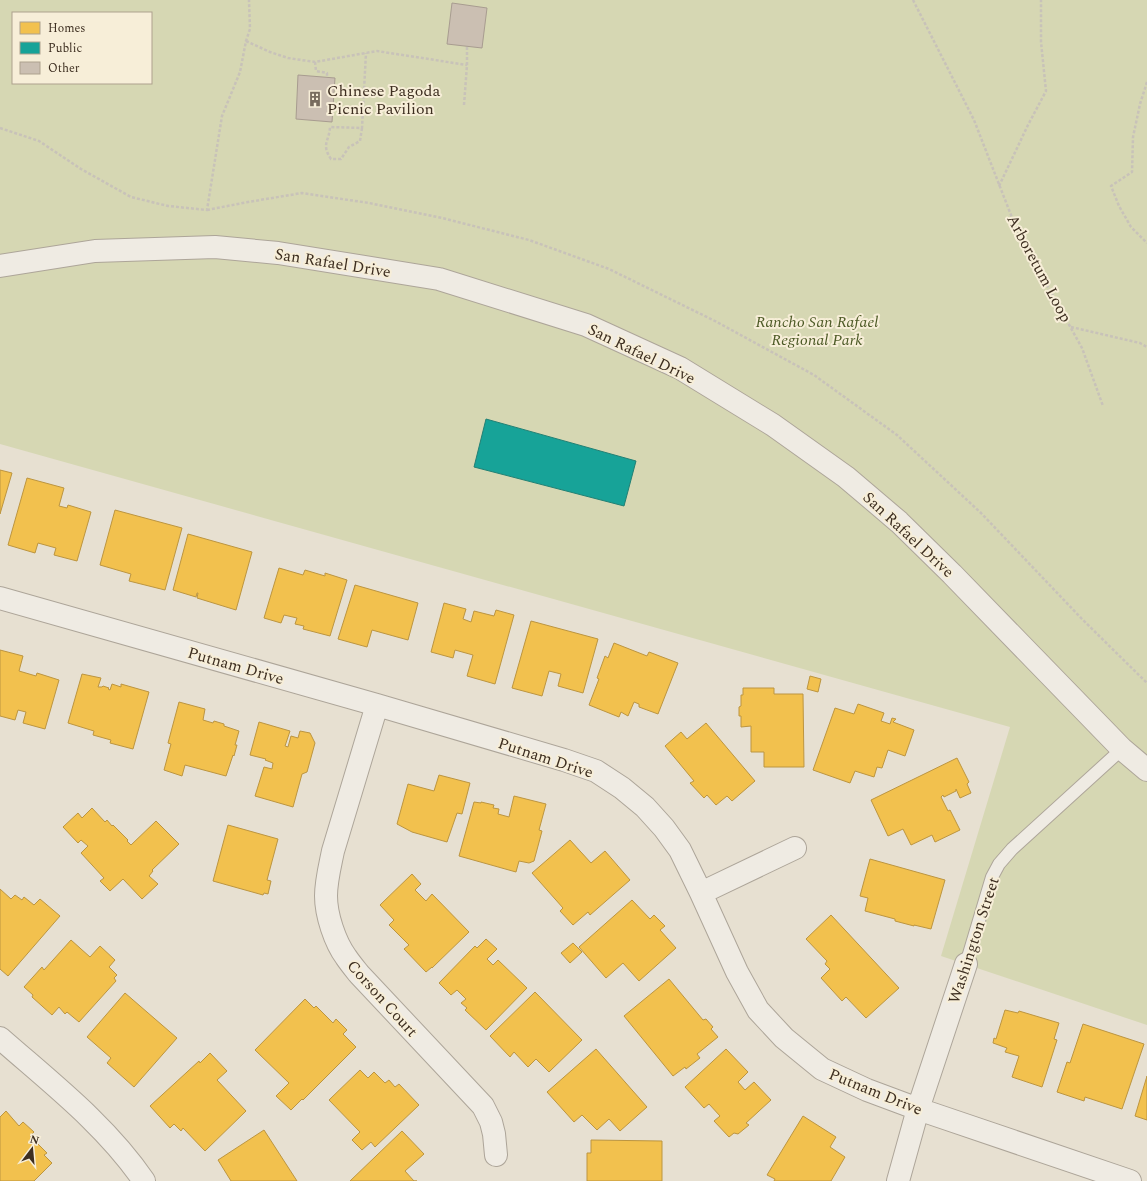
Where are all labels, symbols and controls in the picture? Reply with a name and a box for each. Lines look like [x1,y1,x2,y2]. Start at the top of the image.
legend [12,12,152,84]
text: Homes [48,19,86,38]
text: Public [48,39,82,58]
text: Other [48,59,80,78]
place label: Chinese Pagoda Picnic Pavilion [327,79,440,121]
building icon: Chinese Pagoda Picnic Pavilion [306,90,324,108]
street label: Arboretum Loop [1001,210,1078,327]
street label: San Rafael Drive [273,242,393,284]
park label: Rancho San Rafael Regional Park [756,310,878,352]
street label: San Rafael Drive [584,317,700,390]
street label: San Rafael Drive [857,486,959,584]
street label: Putnam Drive [185,641,287,691]
street label: Putnam Drive [495,731,596,785]
street label: Washington Street [942,874,1006,1007]
street label: Corson Court [341,955,424,1043]
street label: Putnam Drive [825,1062,926,1122]
north arrow [12,1129,52,1169]
text: N [28,1130,41,1149]

